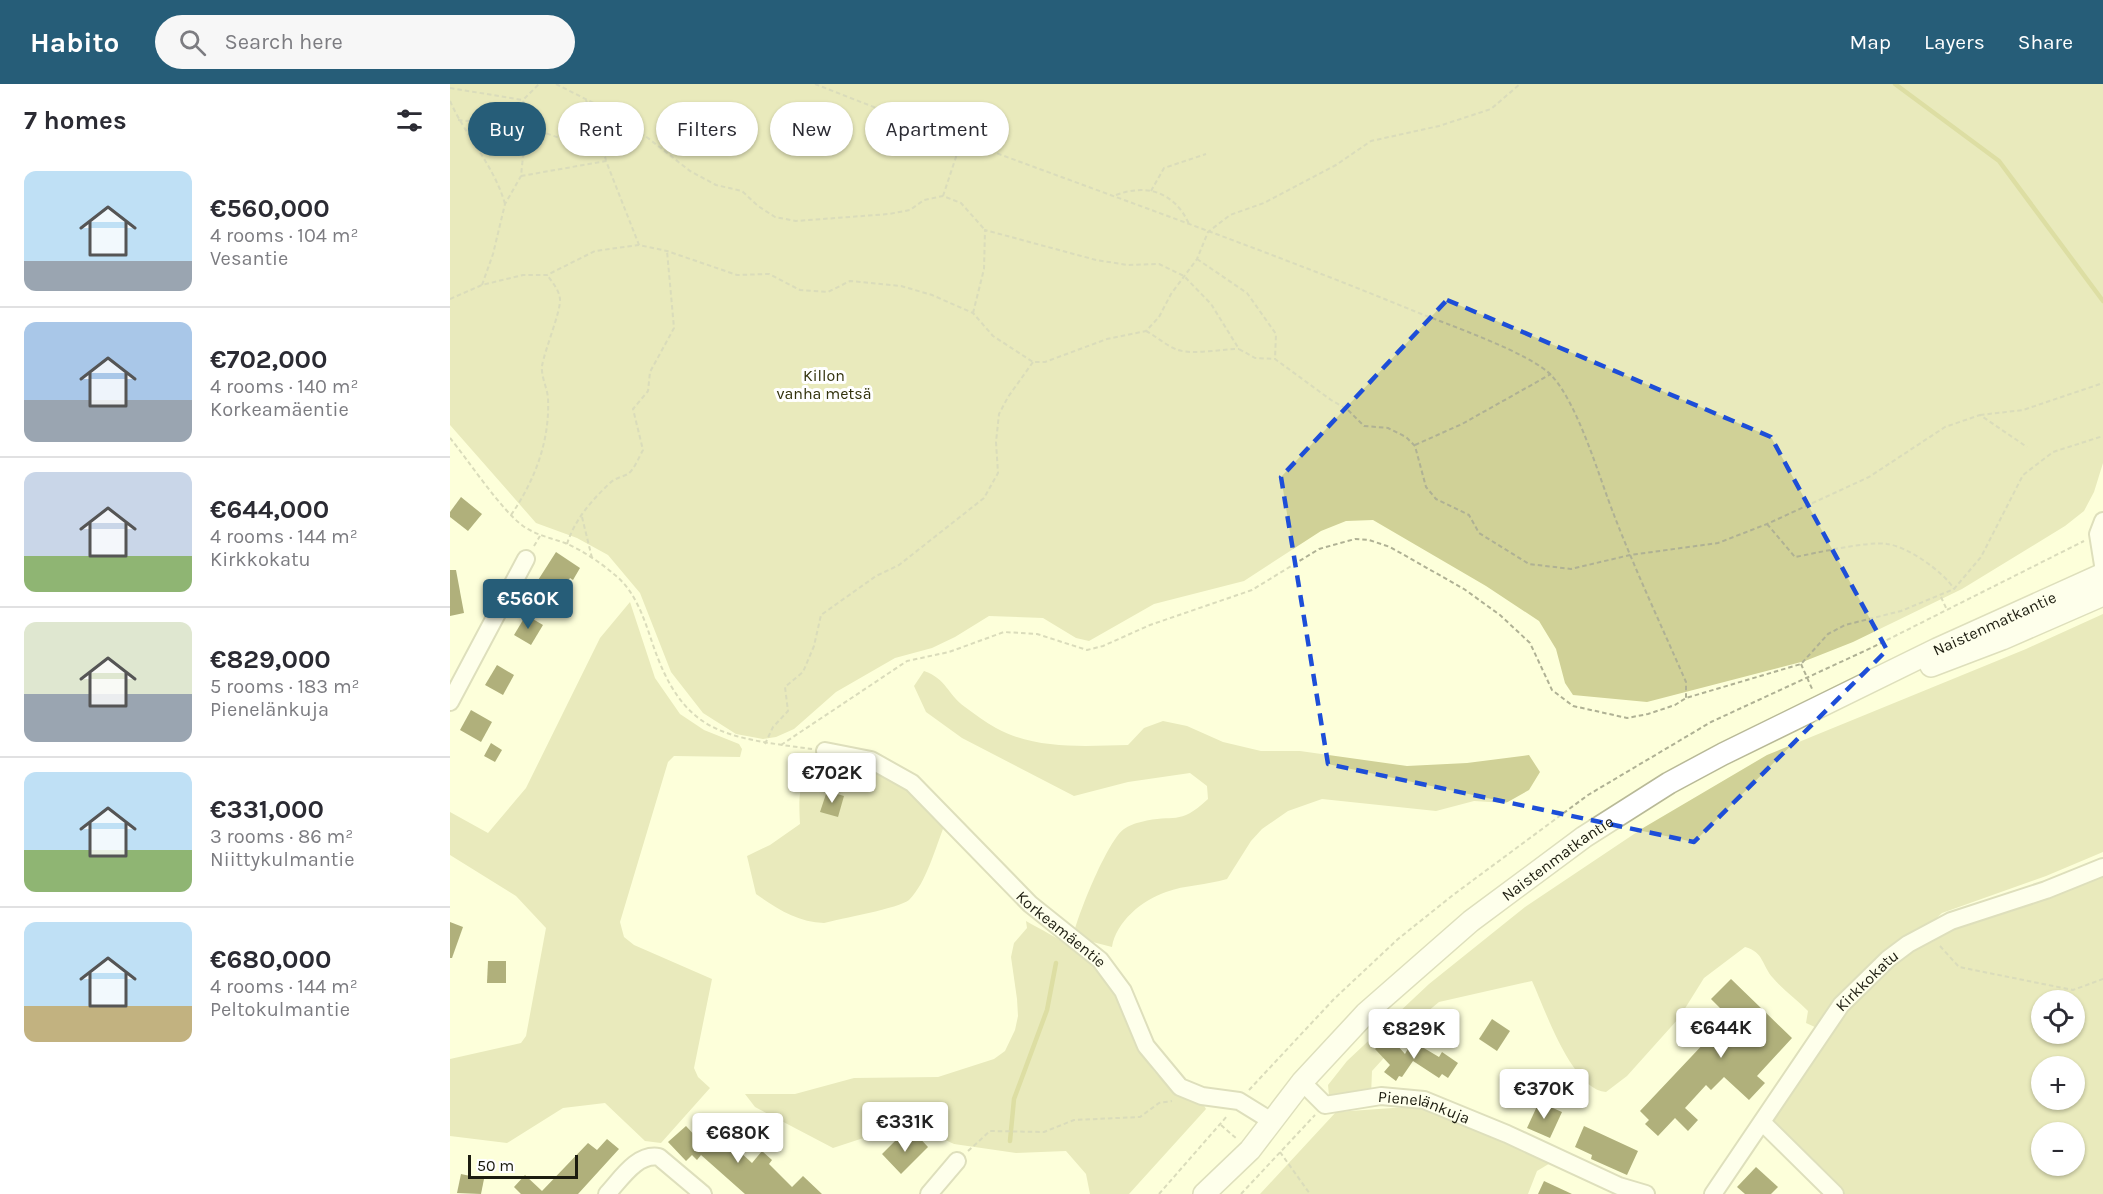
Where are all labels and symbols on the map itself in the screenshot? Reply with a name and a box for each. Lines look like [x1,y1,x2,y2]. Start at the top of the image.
park label: Killon vanha metsä [776,366,872,403]
pin: €560K [486,579,570,630]
street label: Naistenmatkantie [1930,587,2059,660]
pin: €702K [790,753,874,804]
street label: Naistenmatkantie [1498,812,1617,905]
street label: Korkeamäentie [1012,887,1111,971]
street label: Kirkkokatu [1831,946,1902,1015]
pin: €644K [1679,1008,1763,1059]
pin: €829K [1372,1009,1456,1060]
pin: €370K [1502,1069,1586,1120]
street label: Pienelänkuja [1377,1087,1473,1128]
pin: €331K [863,1102,947,1153]
pin: €680K [696,1113,780,1164]
scale bar [468,1152,578,1180]

